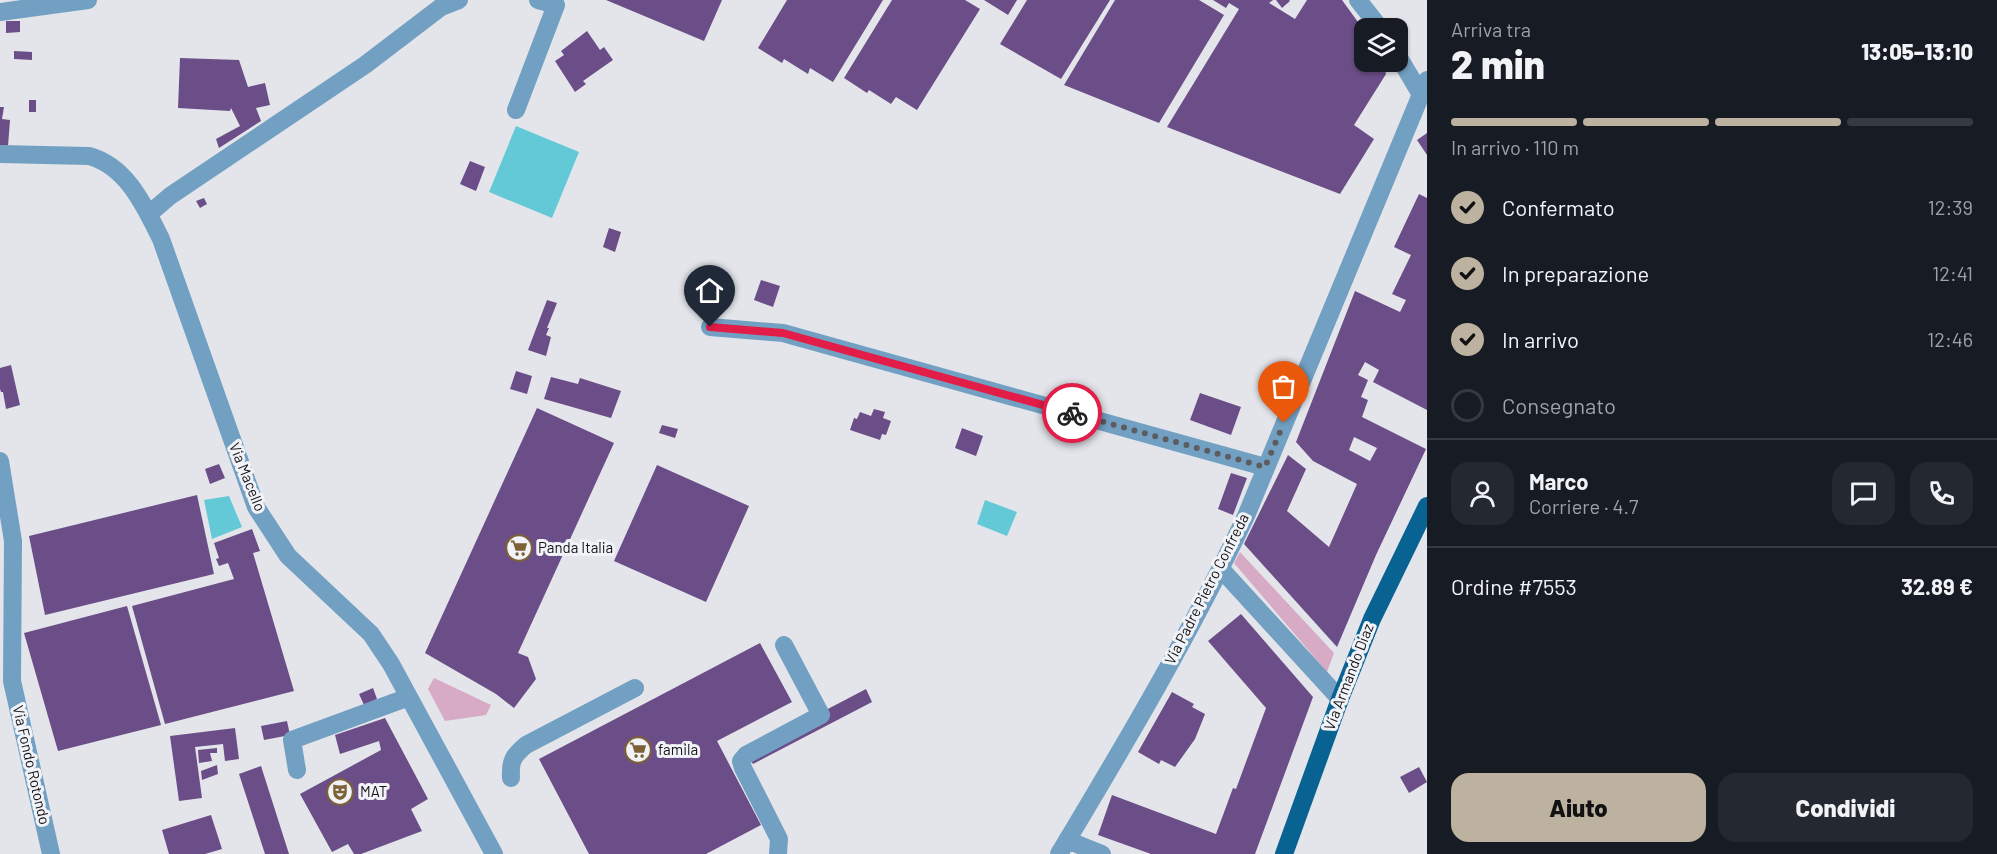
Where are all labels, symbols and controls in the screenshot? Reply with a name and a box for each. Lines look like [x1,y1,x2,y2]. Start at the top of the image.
text: Arriva tra [1451,17,1531,41]
map controls [1354,18,1408,72]
button: layers [1354,18,1408,72]
text: 13:05–13:10 [1861,38,1973,64]
text: 2 min [1451,40,1545,87]
text: In arrivo · 110 m [1451,135,1579,159]
icon: check [1451,191,1484,224]
text: Confermato [1502,194,1615,220]
text: 12:39 [1928,195,1973,219]
icon: check [1451,257,1484,290]
text: In preparazione [1502,260,1649,286]
text: 12:41 [1932,261,1973,285]
pin [684,265,735,327]
icon: home [693,274,726,307]
icon: check [1451,323,1484,356]
text: In arrivo [1502,326,1579,352]
text: 12:46 [1927,327,1973,351]
pin [1258,361,1309,423]
icon: bag [1267,370,1300,403]
courier [1042,383,1102,443]
text: Consegnato [1502,392,1616,418]
icon: bike [1056,397,1089,430]
street label: Via Macello [226,440,270,514]
button: person [1451,462,1514,525]
button: chat [1832,462,1895,525]
button: phone [1910,462,1973,525]
text: Marco [1529,468,1588,494]
text: Corriere · 4.7 [1529,494,1638,518]
street label: Via Padre Pietro Confreda [1160,510,1252,667]
supermarket icon: Panda Italia [504,533,534,563]
place label: Panda Italia [538,538,613,556]
text: Ordine #7553 [1451,573,1577,599]
text: 32.89 € [1901,573,1973,599]
street label: Via Armando Diaz [1319,620,1377,732]
street label: Via Fondo Rotondo [10,703,54,826]
supermarket icon: famila [623,735,653,765]
place label: famila [658,740,698,758]
button: Aiuto [1451,773,1706,842]
button: Condividi [1718,773,1973,842]
theatre icon: MAT [325,777,355,807]
place label: MAT [360,782,387,800]

